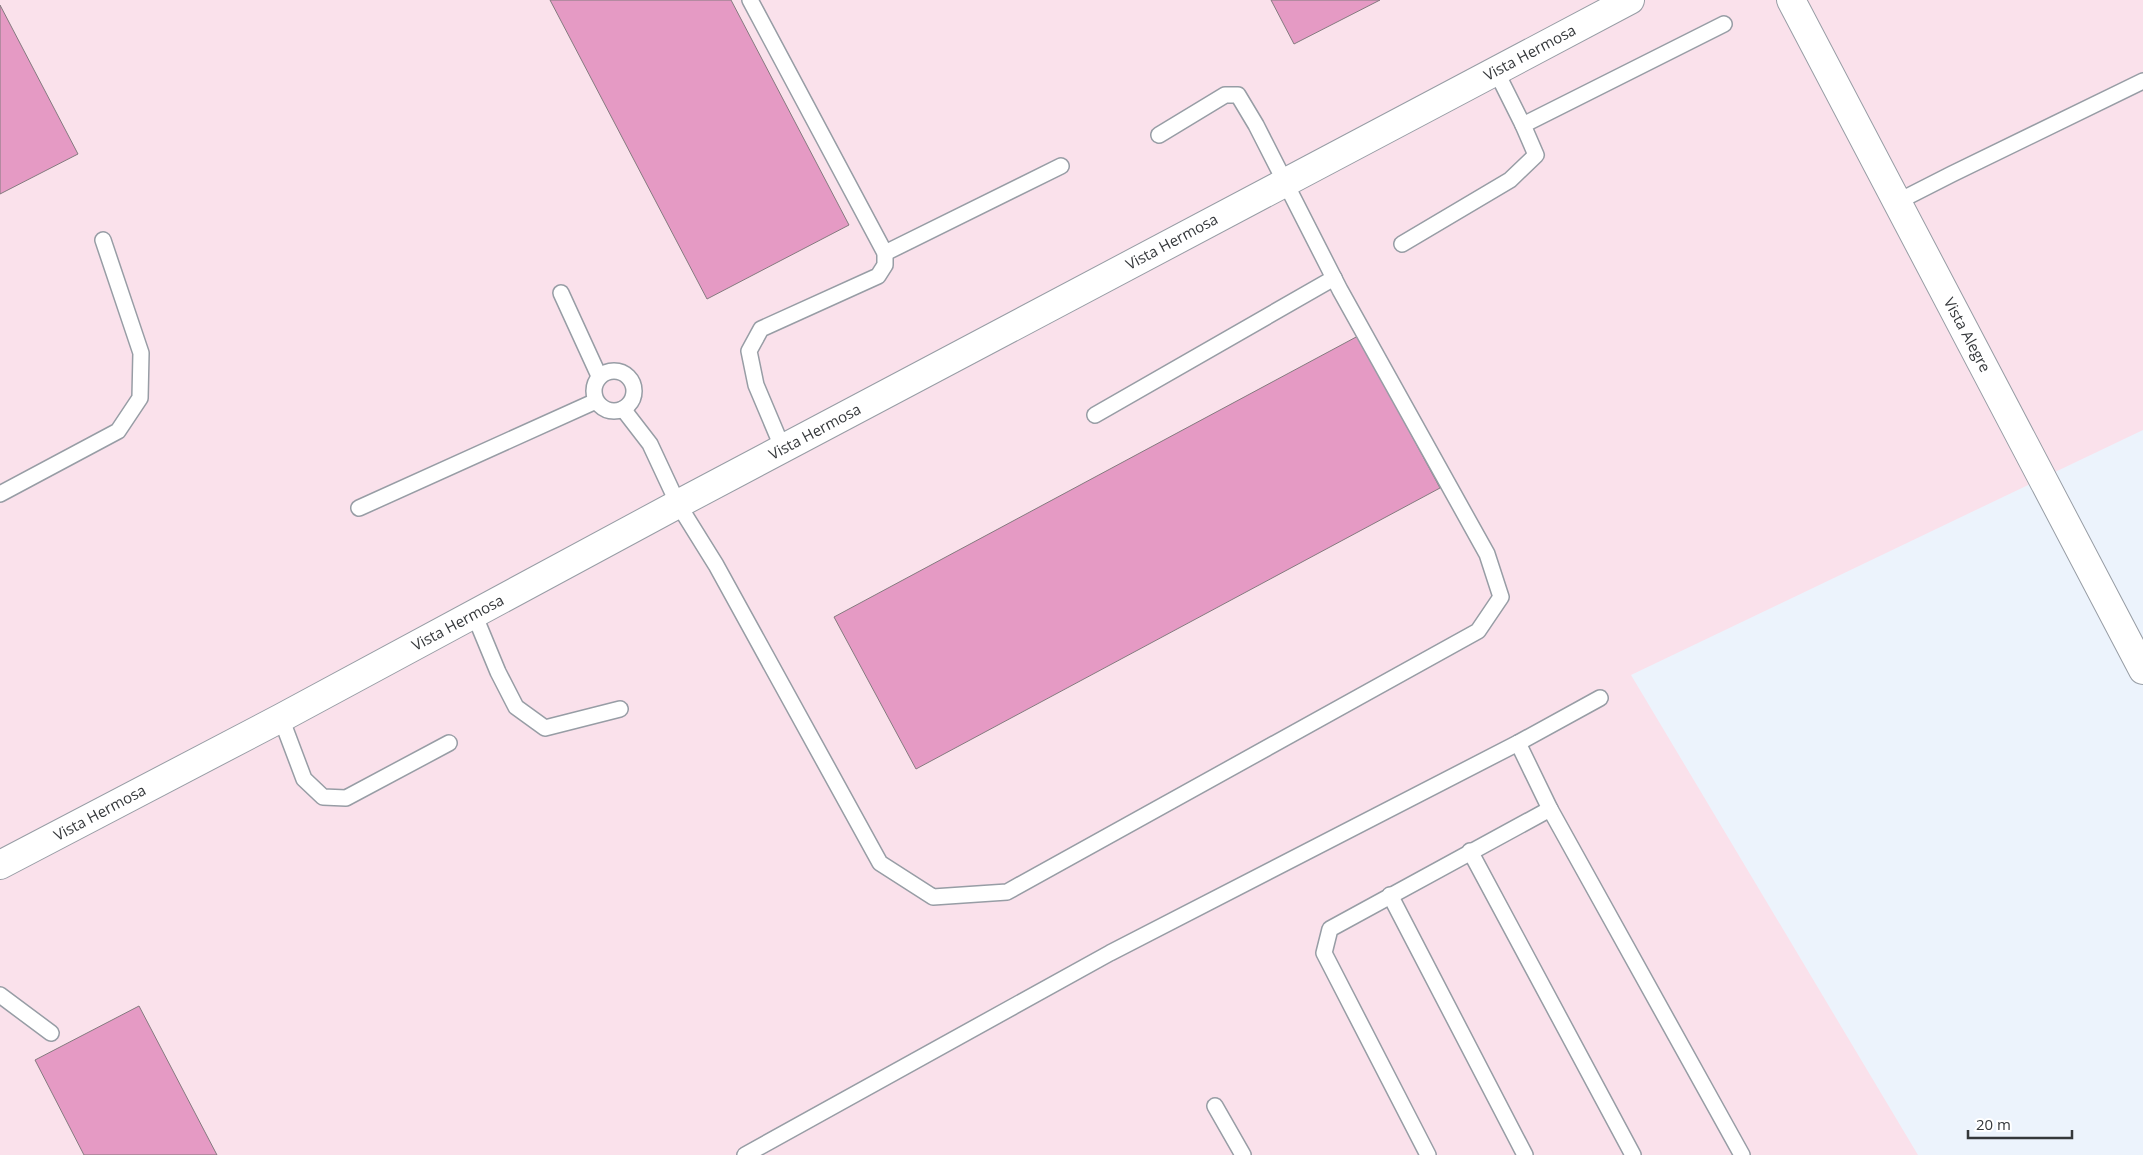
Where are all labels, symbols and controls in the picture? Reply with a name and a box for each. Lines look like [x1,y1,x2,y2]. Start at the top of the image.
street label: Vista Hermosa [1480,19,1579,85]
street label: Vista Hermosa [1122,208,1221,274]
street label: Vista Alegre [1940,294,1996,375]
street label: Vista Hermosa [765,398,864,464]
street label: Vista Hermosa [408,589,507,655]
street label: Vista Hermosa [50,779,149,845]
scale bar [1968,1108,2072,1140]
text: 20 m [1976,1114,2011,1134]

